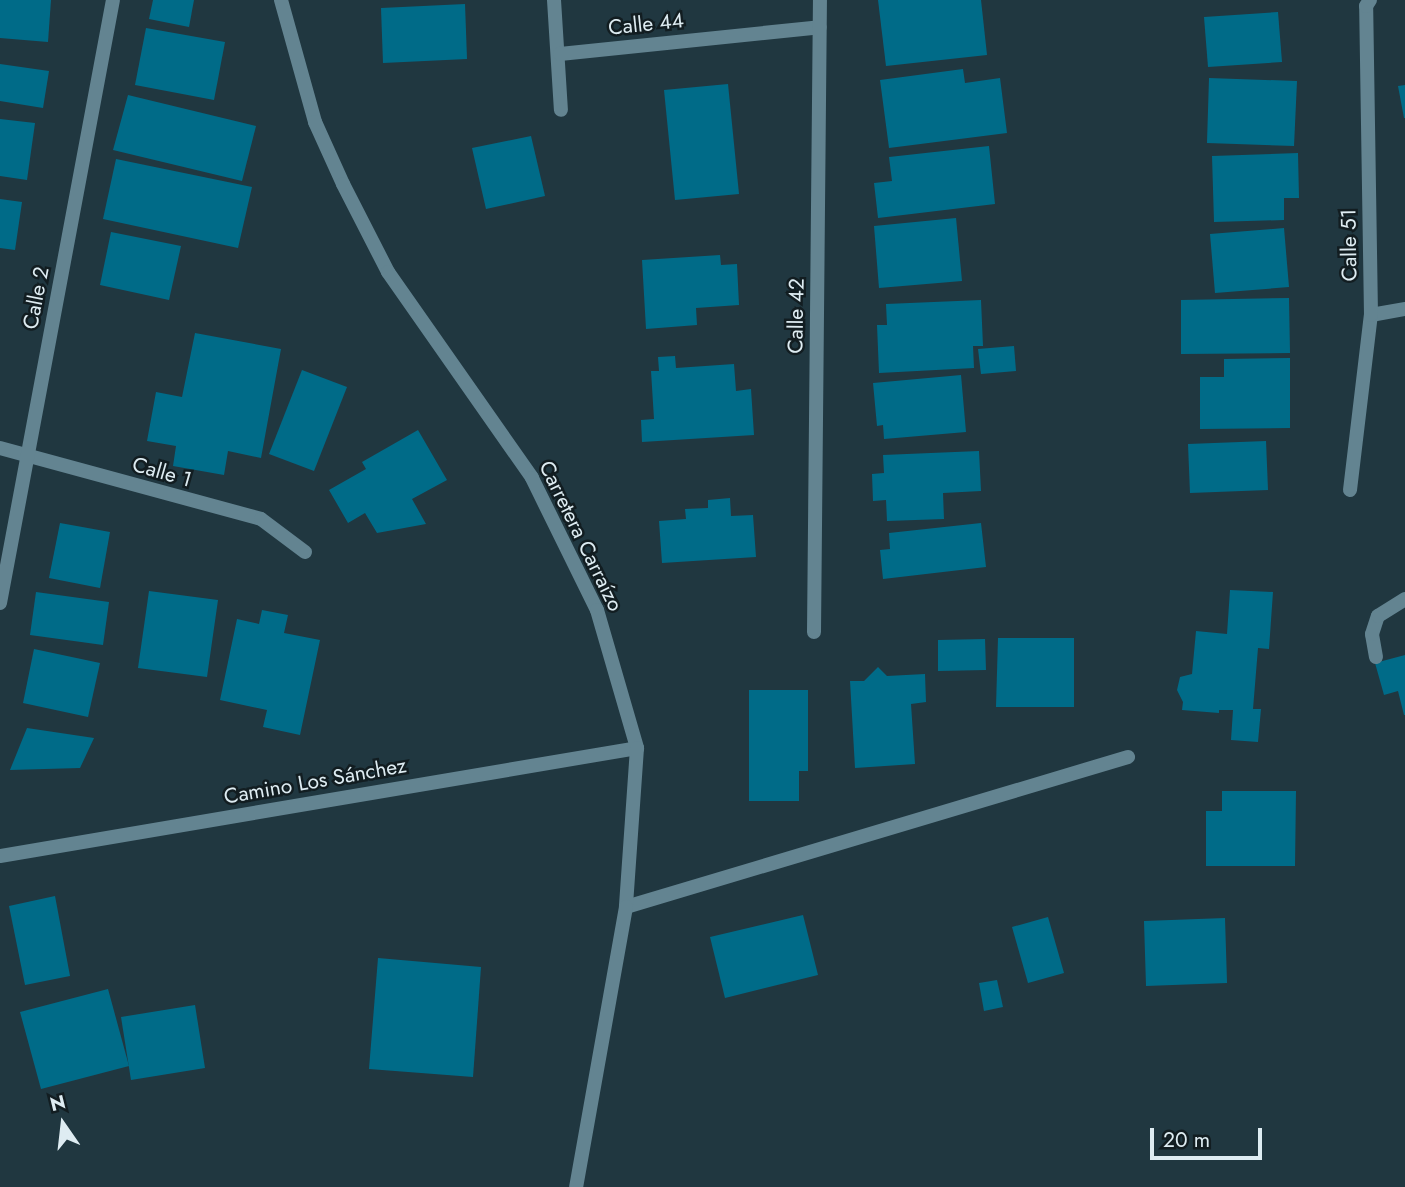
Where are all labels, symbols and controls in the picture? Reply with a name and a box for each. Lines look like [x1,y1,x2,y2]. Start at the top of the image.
street label: Calle 44 [607,8,685,40]
street label: Calle 51 [1336,209,1362,281]
street label: Calle 2 [18,265,54,331]
street label: Calle 42 [783,278,809,354]
street label: Calle 1 [129,452,195,492]
street label: Carretera Carraízo [534,457,628,615]
street label: Camino Los Sánchez [222,753,408,809]
text: N [47,1088,68,1118]
north arrow [28,1089,98,1159]
scale bar [1153,1114,1265,1158]
text: 20 m [1163,1125,1210,1155]

